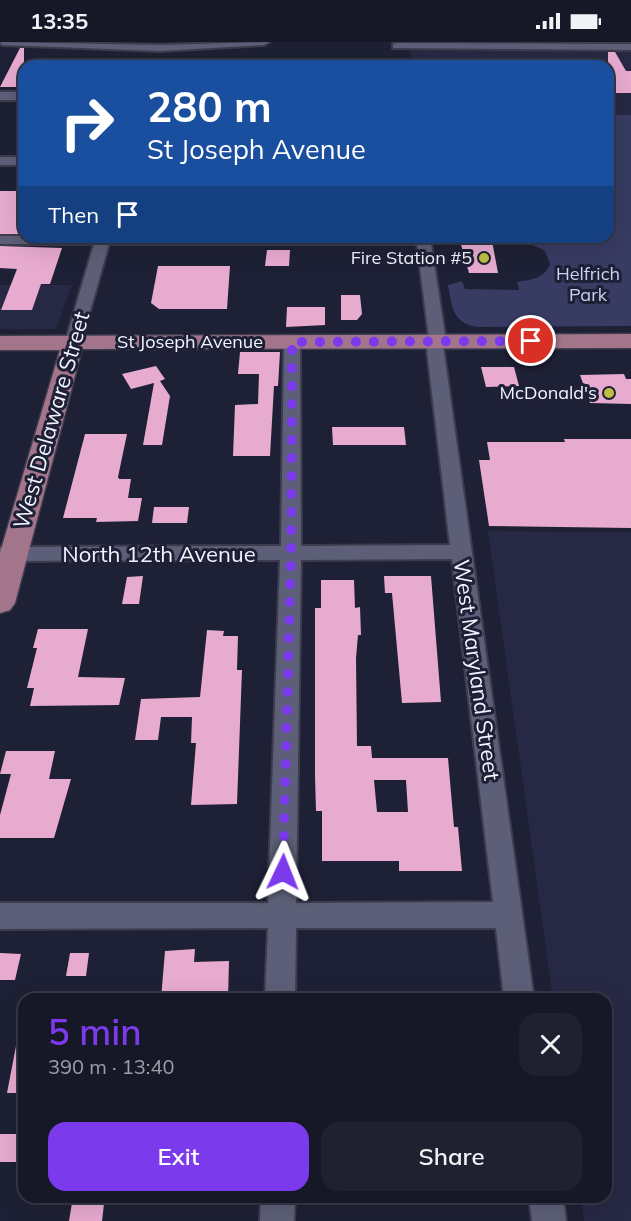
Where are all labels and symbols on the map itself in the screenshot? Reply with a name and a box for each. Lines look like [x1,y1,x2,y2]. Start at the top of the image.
place label: Fire Station #5 [351,246,472,269]
marker: Fire Station #5 [477,251,491,265]
park label: Helfrich Park [556,262,620,306]
street label: West Delaware Street [7,308,95,532]
pin [505,315,556,366]
street label: St Joseph Avenue [117,330,263,353]
place label: McDonald's [500,381,597,404]
marker: McDonald's [602,386,616,400]
street label: North 12th Avenue [62,540,256,568]
street label: West Maryland Street [448,558,506,783]
position arrow [251,840,315,904]

